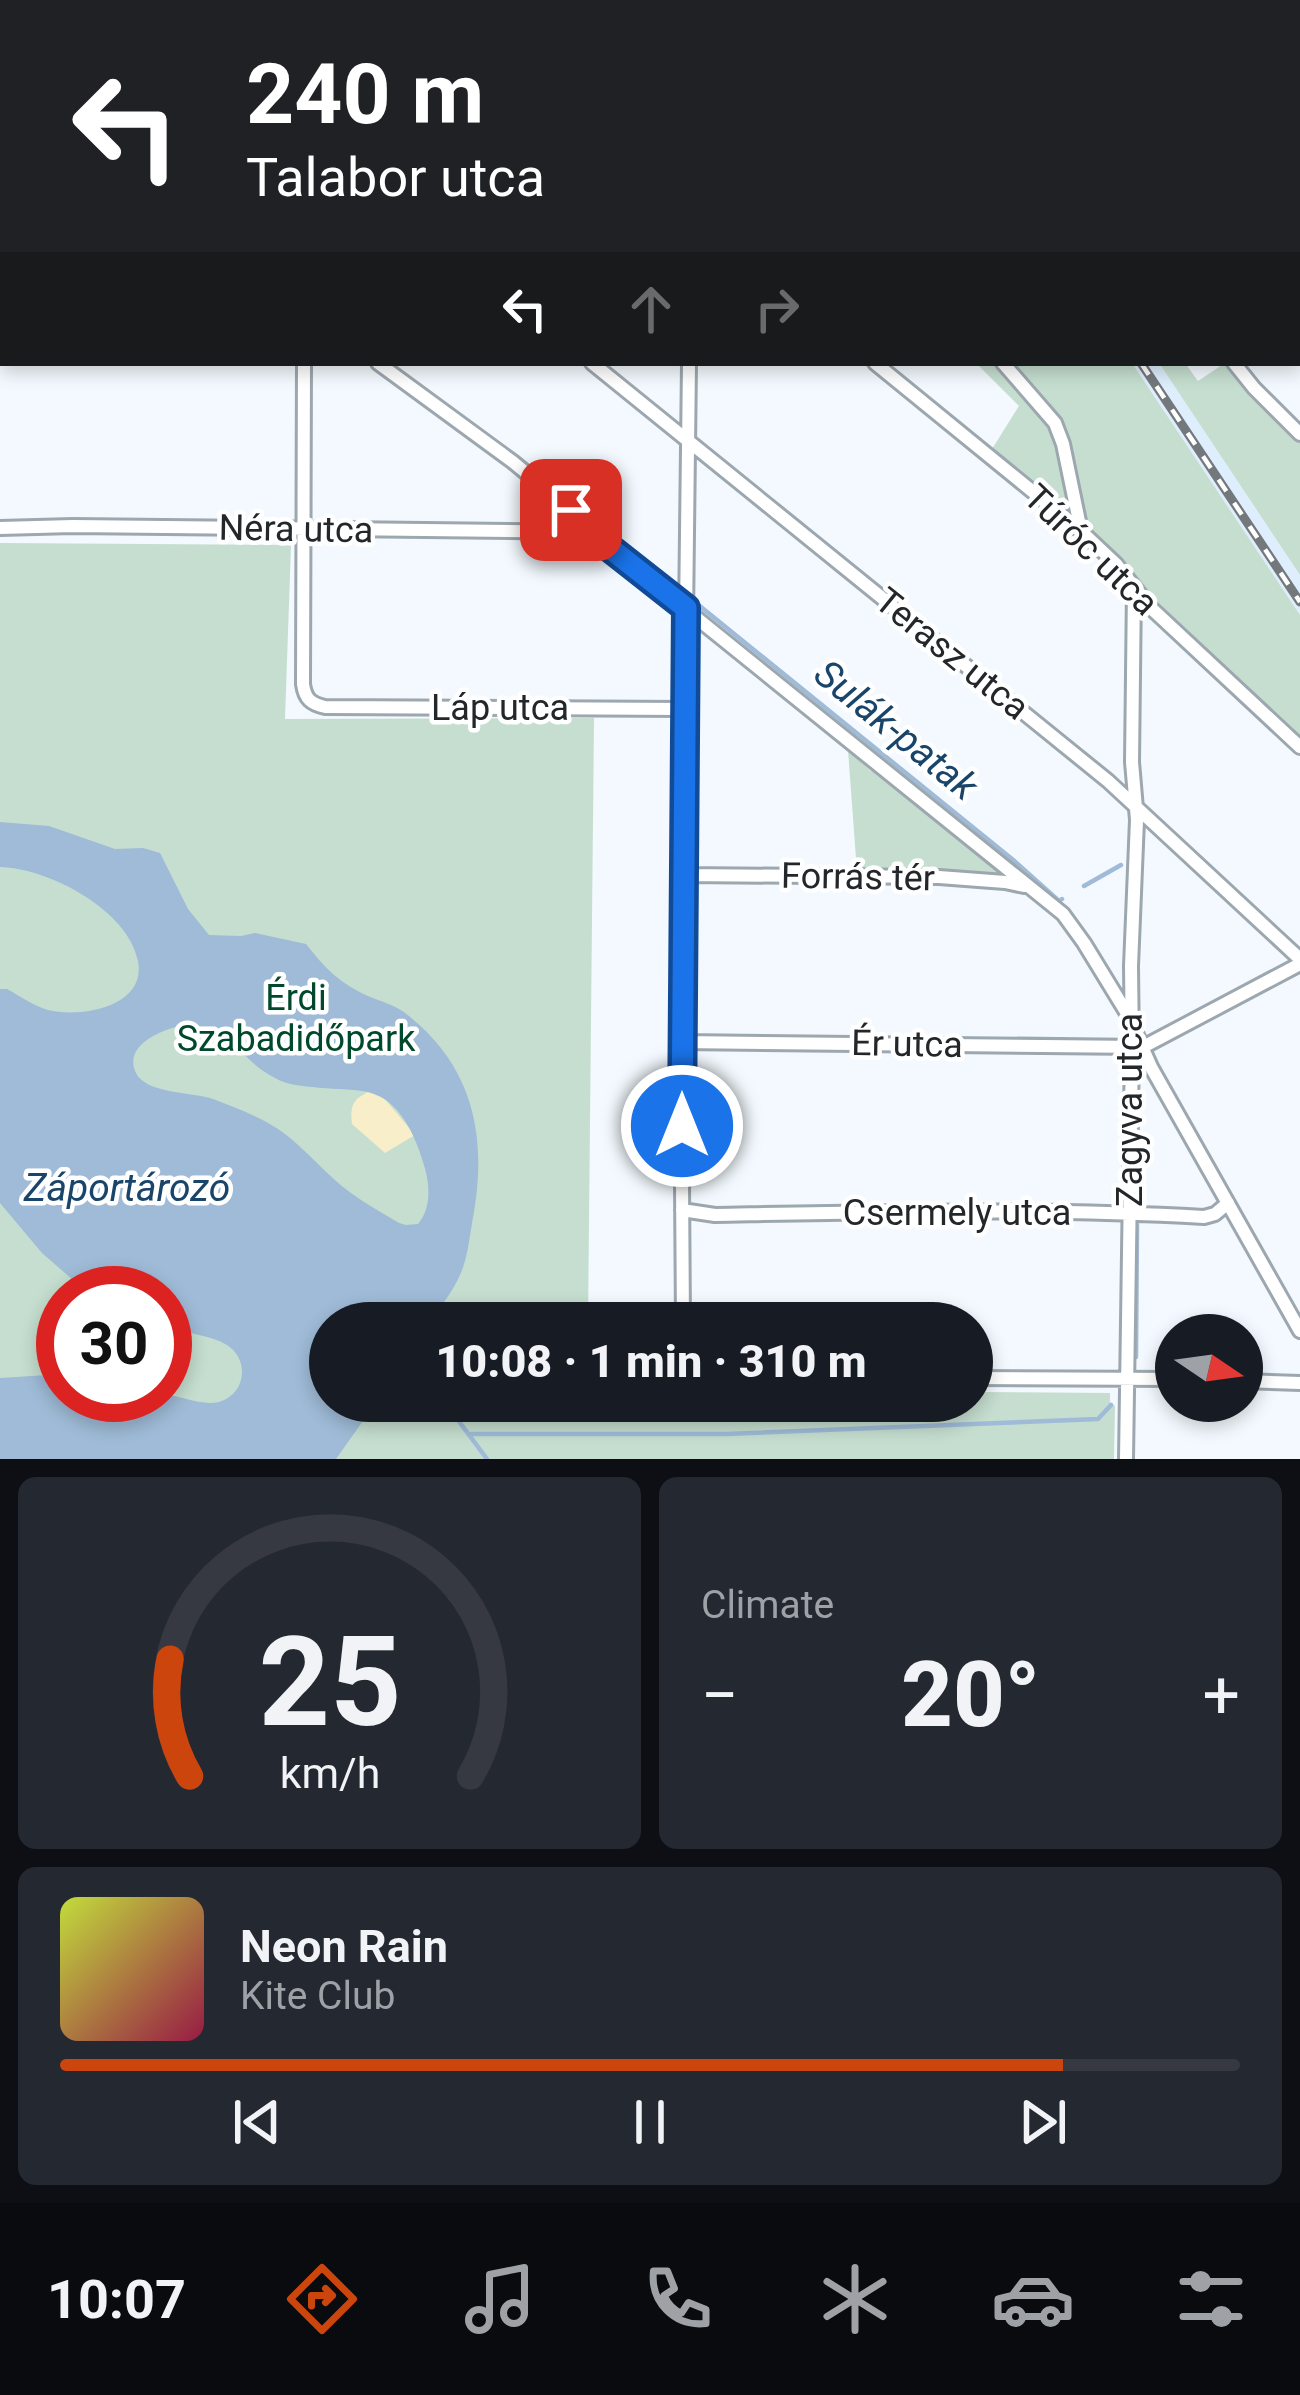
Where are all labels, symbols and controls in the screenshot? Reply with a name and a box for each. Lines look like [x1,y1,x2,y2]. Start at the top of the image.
text: 240 m [246,45,484,144]
icon: left [48,48,204,204]
text: Talabor utca [246,146,545,209]
icon: left [492,276,558,342]
icon: ahead [618,276,684,342]
icon: right [744,276,810,342]
pin [520,459,622,561]
street label: Túróc utca [1015,476,1167,624]
icon: arrive [538,477,604,543]
street label: Néra utca [218,507,374,551]
street label: Terasz utca [867,579,1037,729]
water label: Sulák-patak [805,650,988,811]
street label: Láp utca [431,687,569,729]
street label: Forrás tér [781,855,935,899]
park label: Érdi Szabadidőpark [177,976,416,1060]
street label: Zagyva utca [1109,1013,1151,1207]
street label: Ér utca [851,1021,963,1066]
position arrow [619,1063,745,1189]
water label: Záportározó [23,1165,230,1211]
street label: Csermely utca [843,1192,1071,1234]
speed limit sign: 30 [36,1266,192,1422]
north arrow [1155,1314,1263,1422]
map controls [1155,1314,1263,1422]
text: 10:08 · 1 min · 310 m [435,1335,867,1388]
text: Climate [701,1582,834,1628]
text: 25 [258,1609,401,1755]
text: 20° [901,1643,1040,1748]
text: − [701,1657,739,1734]
text: + [1203,1657,1240,1734]
text: km/h [279,1748,380,1798]
text: Neon Rain [240,1920,448,1973]
text: Kite Club [240,1973,395,2019]
icon: previous [224,2089,290,2155]
icon: pause [617,2089,683,2155]
icon: next [1010,2089,1076,2155]
icon: directions [280,2257,364,2341]
icon: music [458,2257,542,2341]
icon: phone [636,2257,720,2341]
icon: climate [813,2257,897,2341]
icon: car [991,2257,1075,2341]
icon: filters [1169,2257,1253,2341]
text: 10:07 [47,2268,186,2331]

